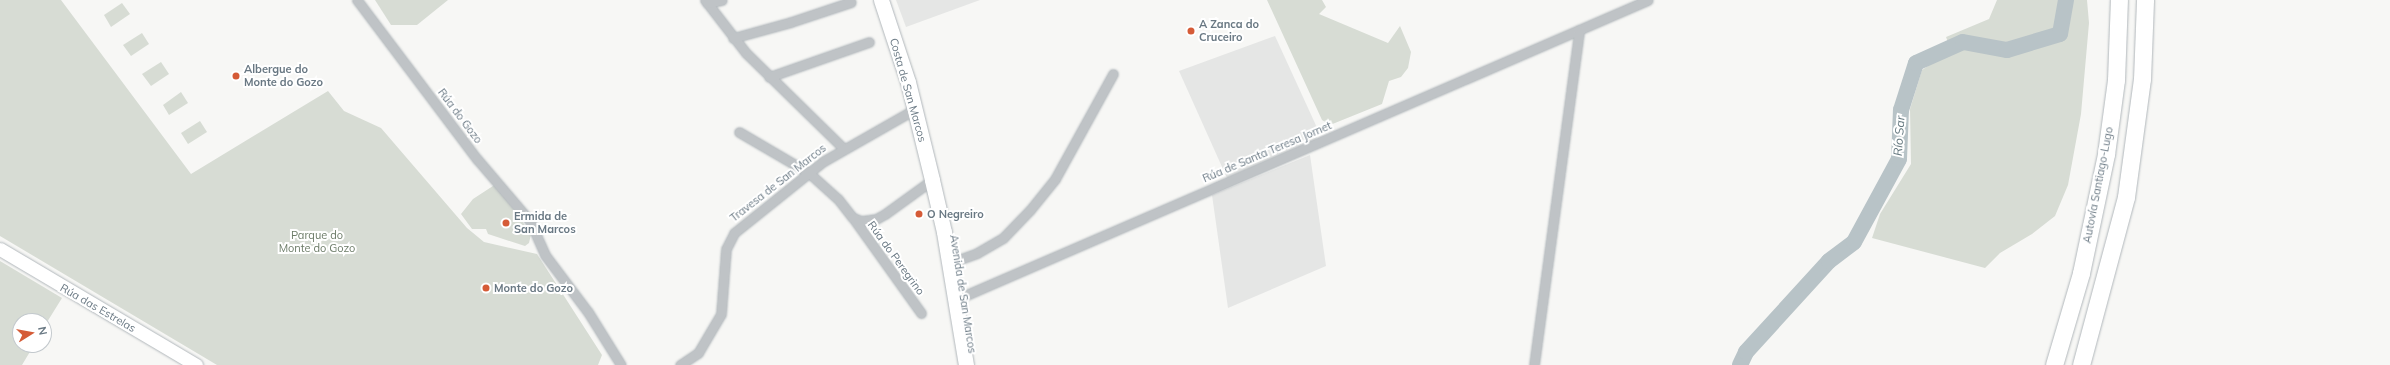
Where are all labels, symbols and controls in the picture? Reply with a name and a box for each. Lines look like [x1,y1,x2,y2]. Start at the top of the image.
place label: A Zanca do Cruceiro [1199,18,1259,44]
marker: A Zanca do Cruceiro [1186,26,1196,36]
street label: Costa de San Marcos [887,37,929,143]
place label: Albergue do Monte do Gozo [244,63,323,89]
marker: Albergue do Monte do Gozo [231,71,241,81]
street label: Rúa do Gozo [435,86,485,146]
water label: Río Sar [1890,115,1908,157]
street label: Rúa de Santa Teresa Jornet [1200,119,1334,185]
street label: Autovía Santiago-Lugo [2080,126,2116,244]
street label: Travesa de San Marcos [727,141,829,225]
place label: O Negreiro [927,207,984,221]
marker: O Negreiro [914,209,924,219]
place label: Ermida de San Marcos [514,210,576,236]
marker: Ermida de San Marcos [501,218,511,228]
street label: Rúa do Peregrino [865,219,927,297]
park label: Parque do Monte do Gozo [279,229,355,255]
street label: Avenida de San Marcos [947,234,979,354]
street label: Rúa das Estrelas [58,281,138,335]
place label: Monte do Gozo [494,281,573,295]
marker: Monte do Gozo [481,283,491,293]
north arrow [12,313,52,353]
text: N [35,325,50,336]

